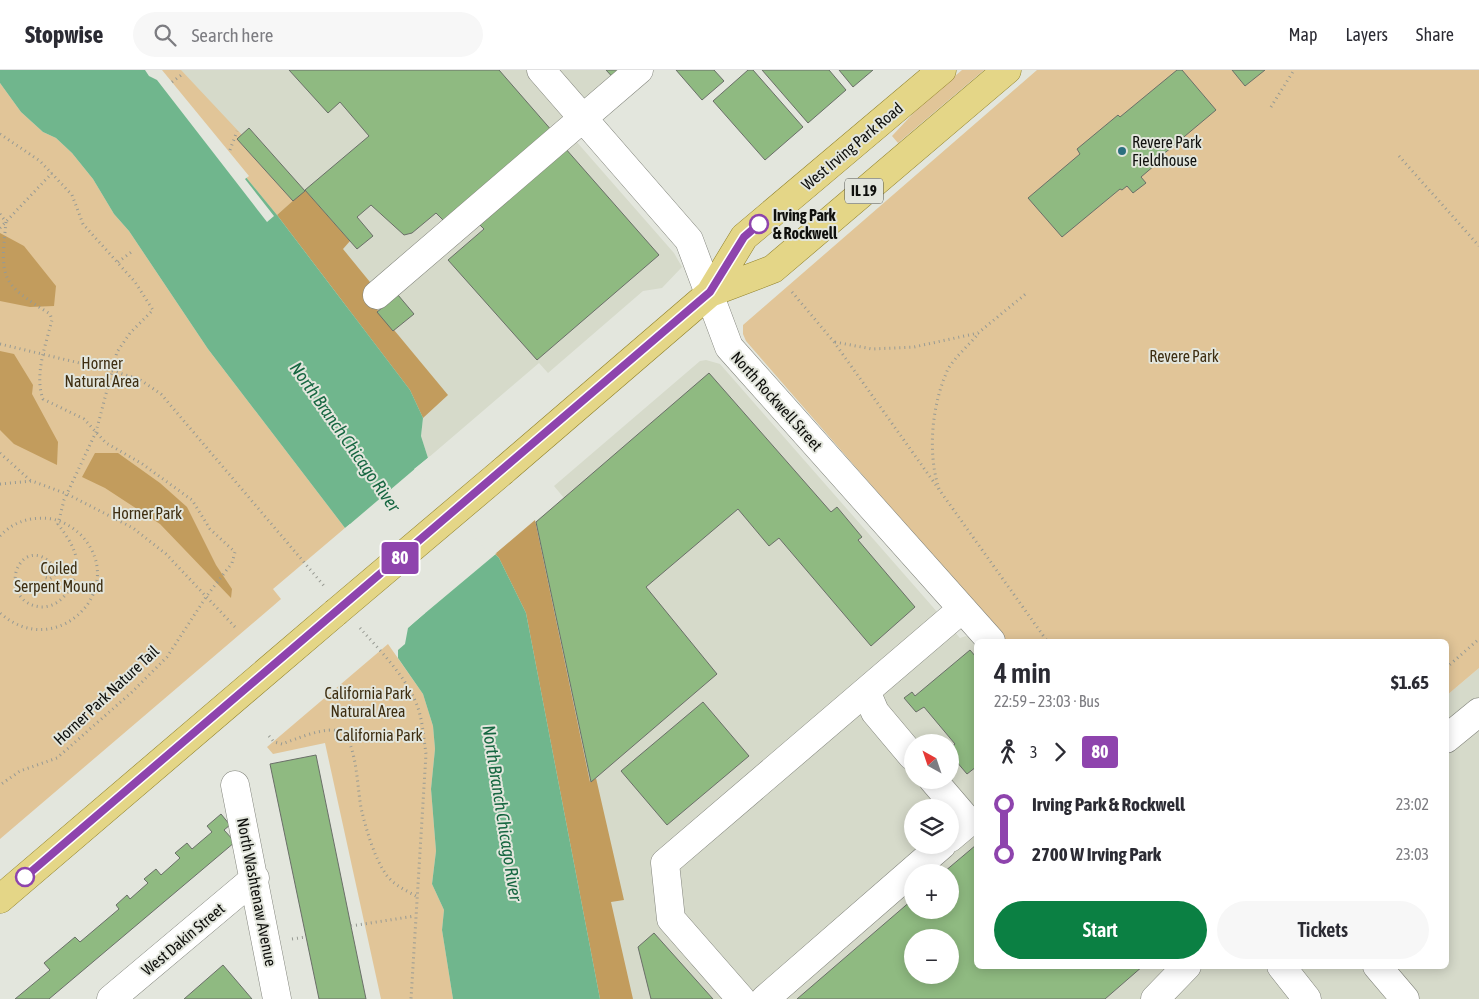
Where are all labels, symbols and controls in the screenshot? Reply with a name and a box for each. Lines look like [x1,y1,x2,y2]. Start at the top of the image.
search box [133,12,483,57]
text: Stopwise [25,21,103,48]
icon: search [151,21,179,49]
text: Search here [191,24,273,46]
text: Map [1288,24,1317,45]
text: Layers [1345,24,1388,45]
text: Share [1416,24,1454,45]
street label: West Irving Park Road [798,99,907,194]
place label: Revere Park Fieldhouse [1132,133,1202,169]
marker: Revere Park Fieldhouse [1116,145,1128,157]
road number: IL 19 [845,178,883,204]
place label: Irving Park & Rockwell [773,206,838,242]
marker: Irving Park & Rockwell [749,214,769,234]
park label: Revere Park [1149,347,1219,365]
street label: North Rockwell Street [728,348,826,454]
park label: Horner Natural Area [65,354,139,390]
water label: North Branch Chicago River [286,358,405,516]
park label: Horner Park [112,504,182,522]
line badge: 80 [378,542,422,574]
text: 80 [392,547,408,568]
park label: Coiled Serpent Mound [14,559,104,596]
street label: Horner Park Nature Tail [50,641,163,748]
text: 4 min [994,657,1051,689]
text: $1.65 [1391,671,1429,693]
park label: California Park Natural Area [324,684,412,720]
text: 22:59 – 23:03 · Bus [994,692,1100,710]
water label: North Branch Chicago River [478,723,527,903]
park label: California Park [335,726,423,744]
north arrow [904,734,959,789]
map controls [904,734,959,984]
icon: walk [994,738,1022,766]
icon: forward [1046,738,1074,766]
text: 80 [1092,741,1108,762]
text: 3 [1030,743,1038,761]
text: Irving Park & Rockwell [1032,793,1185,815]
text: 23:02 [1396,795,1429,813]
button: layers [904,799,959,854]
street label: North Washtenaw Avenue [234,816,280,968]
text: 2700 W Irving Park [1032,843,1161,865]
text: 23:03 [1396,845,1429,863]
button: + [904,864,959,919]
unlabelled marker [15,867,35,887]
street label: West Dakin Street [138,899,228,979]
button: Start [994,901,1207,959]
button: Tickets [1217,901,1429,959]
button: − [904,929,959,984]

